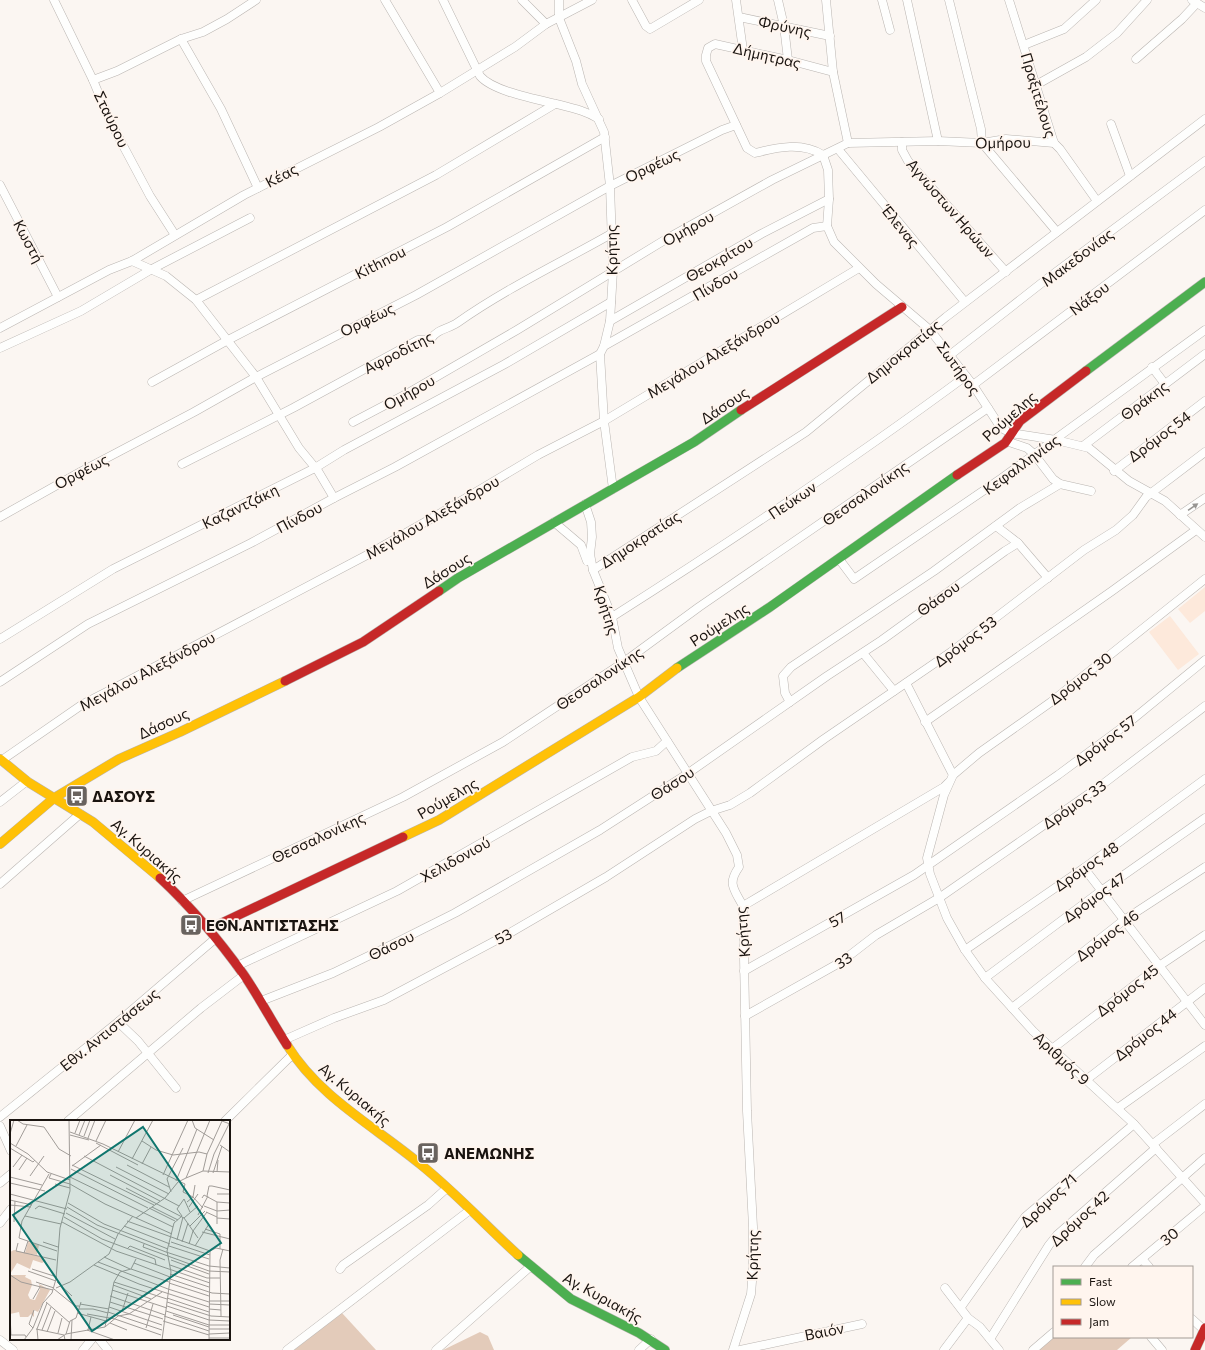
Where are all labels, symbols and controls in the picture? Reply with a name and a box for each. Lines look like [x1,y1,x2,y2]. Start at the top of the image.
street label: Φρύνης [757,12,813,40]
street label: Δήμητρας [731,38,803,72]
street label: Πραξιτέλους [1018,50,1060,140]
street label: Σταύρου [91,88,133,150]
street label: Ομήρου [975,133,1031,151]
street label: Ορφέως [622,144,682,186]
street label: Αγνώστων Ηρώων [903,155,999,261]
street label: Κέας [262,159,300,191]
street label: Έλενας [877,200,923,251]
street label: Ομήρου [659,207,717,249]
street label: Κωστή [10,216,48,266]
street label: Κρήτης [602,224,620,276]
street label: Μακεδονίας [1037,224,1117,290]
street label: Θεοκρίτου [682,233,756,285]
street label: Κithnou [352,242,408,282]
street label: Πίνδου [689,264,741,304]
street label: Νάξου [1066,277,1112,319]
street label: Ορφέως [337,298,397,340]
street label: Μεγάλου Αλεξάνδρου [644,308,782,402]
street label: Δημοκρατίας [862,315,944,387]
street label: Αφροδίτης [360,327,436,377]
street label: Σωτήρος [934,338,984,398]
street label: Ομήρου [380,371,438,413]
street label: Θράκης [1117,376,1171,424]
street label: Δάσους [697,383,751,427]
street label: Ρούμελης [978,387,1040,445]
street label: Δρόμος 54 [1124,407,1194,465]
street label: Κεφαλληνίας [979,430,1063,498]
street label: Ορφέως [51,449,111,493]
street label: Θεσσαλονίκης [819,457,911,529]
street label: Μεγάλου Αλεξάνδρου [362,471,502,563]
street label: Πεύκων [765,477,820,523]
street label: Καζαντζάκη [199,480,281,532]
street label: Πίνδου [273,497,325,537]
one-way arrow [1187,503,1198,510]
street label: Δημοκρατίας [597,507,683,571]
street label: Δάσους [418,548,474,592]
street label: Θάσου [913,577,963,619]
street label: Κρήτης [591,583,623,637]
street label: Ρούμελης [686,598,752,650]
street label: Δρόμος 53 [930,612,1000,670]
street label: Μεγάλου Αλεξάνδρου [76,628,218,714]
street label: Θεσσαλονίκης [552,642,646,714]
street label: Δρόμος 30 [1045,648,1115,708]
street label: Δάσους [135,703,191,743]
street label: Δρόμος 57 [1070,711,1140,769]
street label: Θάσου [647,762,697,804]
street label: Ρούμελης [414,774,480,822]
street label: Δρόμος 33 [1039,776,1109,832]
bus stop icon: ΔΑΣΟΥΣ [64,783,90,809]
place label: ΔΑΣΟΥΣ [92,787,155,805]
street label: Θεσσαλονίκης [269,808,367,866]
street label: Αγ. Κυριακής [108,814,186,886]
street label: Χελιδονιού [417,832,493,886]
street label: Δρόμος 48 [1050,837,1122,895]
street label: Δρόμος 47 [1059,868,1129,926]
street label: Δρόμος 46 [1072,905,1142,965]
street label: Κρήτης [731,906,753,958]
street label: 57 [825,907,849,931]
bus stop icon: ΕΘΝ.ΑΝΤΙΣΤΑΣΗΣ [178,912,204,938]
place label: ΕΘΝ.ΑΝΤΙΣΤΑΣΗΣ [206,916,339,934]
street label: 53 [491,924,515,948]
street label: Θάσου [365,926,417,964]
street label: 33 [831,948,855,972]
street label: Δρόμος 45 [1092,960,1162,1020]
street label: Εθν. Αντιστάσεως [56,984,162,1074]
street label: Δρόμος 44 [1110,1004,1180,1064]
street label: Αριθμός 9 [1030,1028,1094,1088]
street label: Αγ. Κυριακής [315,1059,395,1129]
inset map [10,1120,230,1340]
bus stop icon: ΑΝΕΜΩΝΗΣ [415,1140,441,1166]
place label: ΑΝΕΜΩΝΗΣ [444,1144,534,1162]
street label: Δρόμος 71 [1016,1169,1080,1231]
street label: Δρόμος 42 [1046,1186,1112,1250]
street label: 30 [1156,1223,1182,1249]
street label: Κρήτης [743,1229,761,1281]
legend [1053,1266,1193,1338]
street label: Αγ. Κυριακής [560,1268,646,1326]
text: Fast [1089,1274,1112,1288]
text: Slow [1089,1294,1116,1308]
text: Jam [1089,1314,1109,1329]
street label: Βαιόν [803,1318,846,1344]

